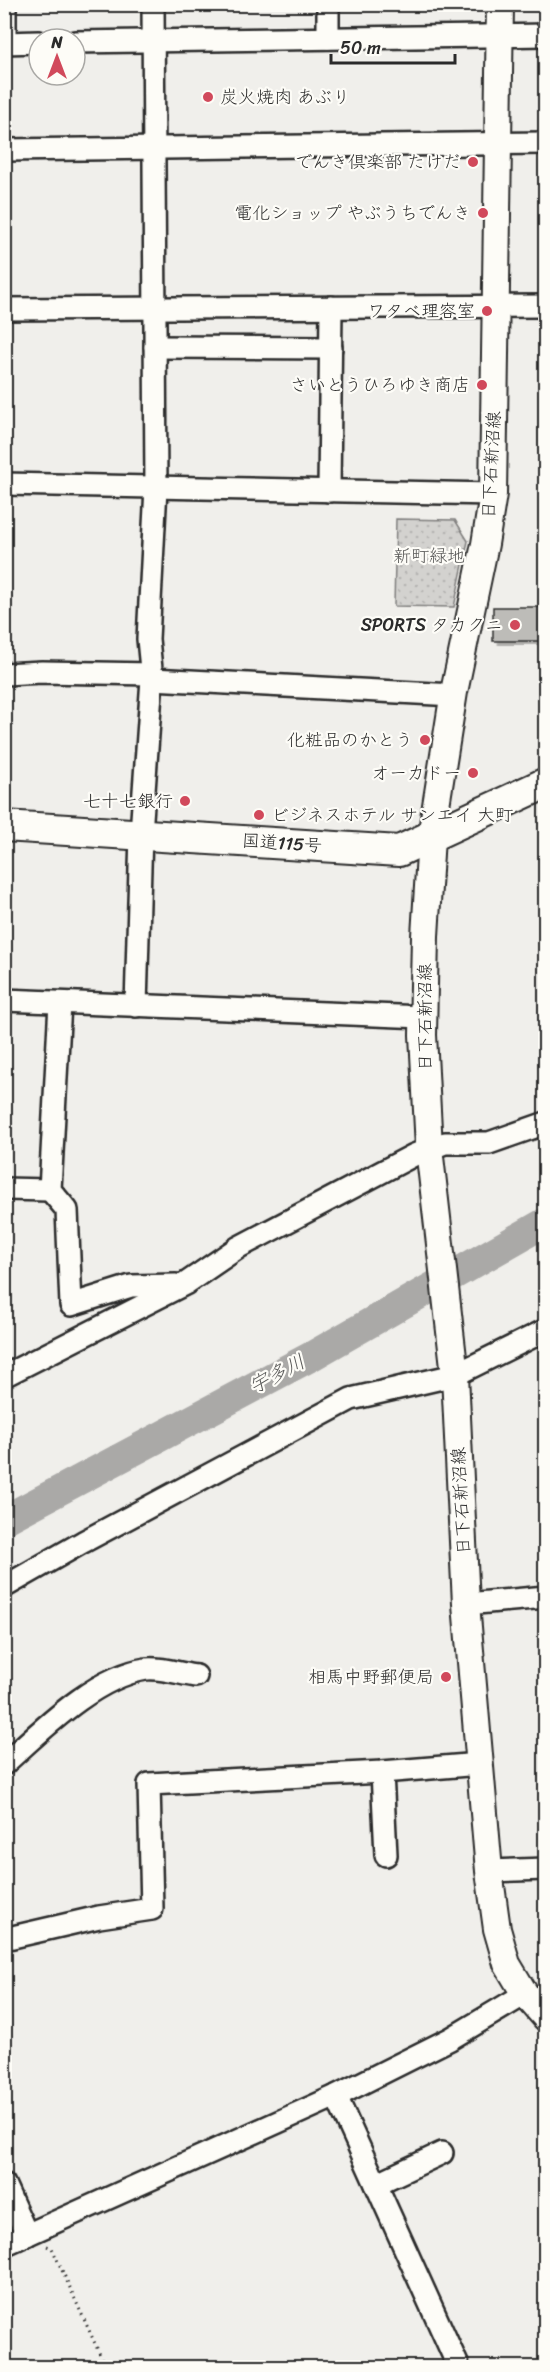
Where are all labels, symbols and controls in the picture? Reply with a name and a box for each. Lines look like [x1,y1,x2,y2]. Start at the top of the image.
north arrow [27,27,87,87]
scale bar [331,27,456,65]
text: N [50,28,63,57]
text: 50 m [340,32,381,64]
place label: 炭火焼肉 あぶり [220,81,350,113]
marker: 炭火焼肉 あぶり [201,90,215,104]
place label: でんき倶楽部 たけだ [294,146,461,178]
marker: でんき倶楽部 たけだ [466,155,480,169]
place label: 電化ショップ やぶうちでんき [234,197,471,229]
marker: 電化ショップ やぶうちでんき [476,206,490,220]
place label: ワタベ理容室 [367,295,475,327]
marker: ワタベ理容室 [480,304,494,318]
place label: さいとうひろゆき商店 [290,369,470,401]
marker: さいとうひろゆき商店 [475,378,489,392]
street label: 日下石新沼線 [472,410,510,520]
park label: 新町緑地 [393,540,465,572]
place label: SPORTS タカクニ [361,609,503,641]
marker: SPORTS タカクニ [508,618,522,632]
place label: 化粧品のかとう [287,724,413,756]
marker: 化粧品のかとう [418,733,432,747]
place label: オーカドー [371,757,461,789]
marker: オーカドー [466,766,480,780]
place label: 七十七銀行 [83,785,173,817]
marker: 七十七銀行 [178,794,192,808]
place label: ビジネスホテル サンエイ 大町 [271,799,513,831]
marker: ビジネスホテル サンエイ 大町 [252,808,266,822]
street label: 国道115号 [241,824,323,862]
street label: 日下石新沼線 [409,963,441,1071]
water label: 宇多川 [242,1344,312,1404]
street label: 日下石新沼線 [442,1446,480,1556]
place label: 相馬中野郵便局 [308,1661,434,1693]
marker: 相馬中野郵便局 [439,1670,453,1684]

